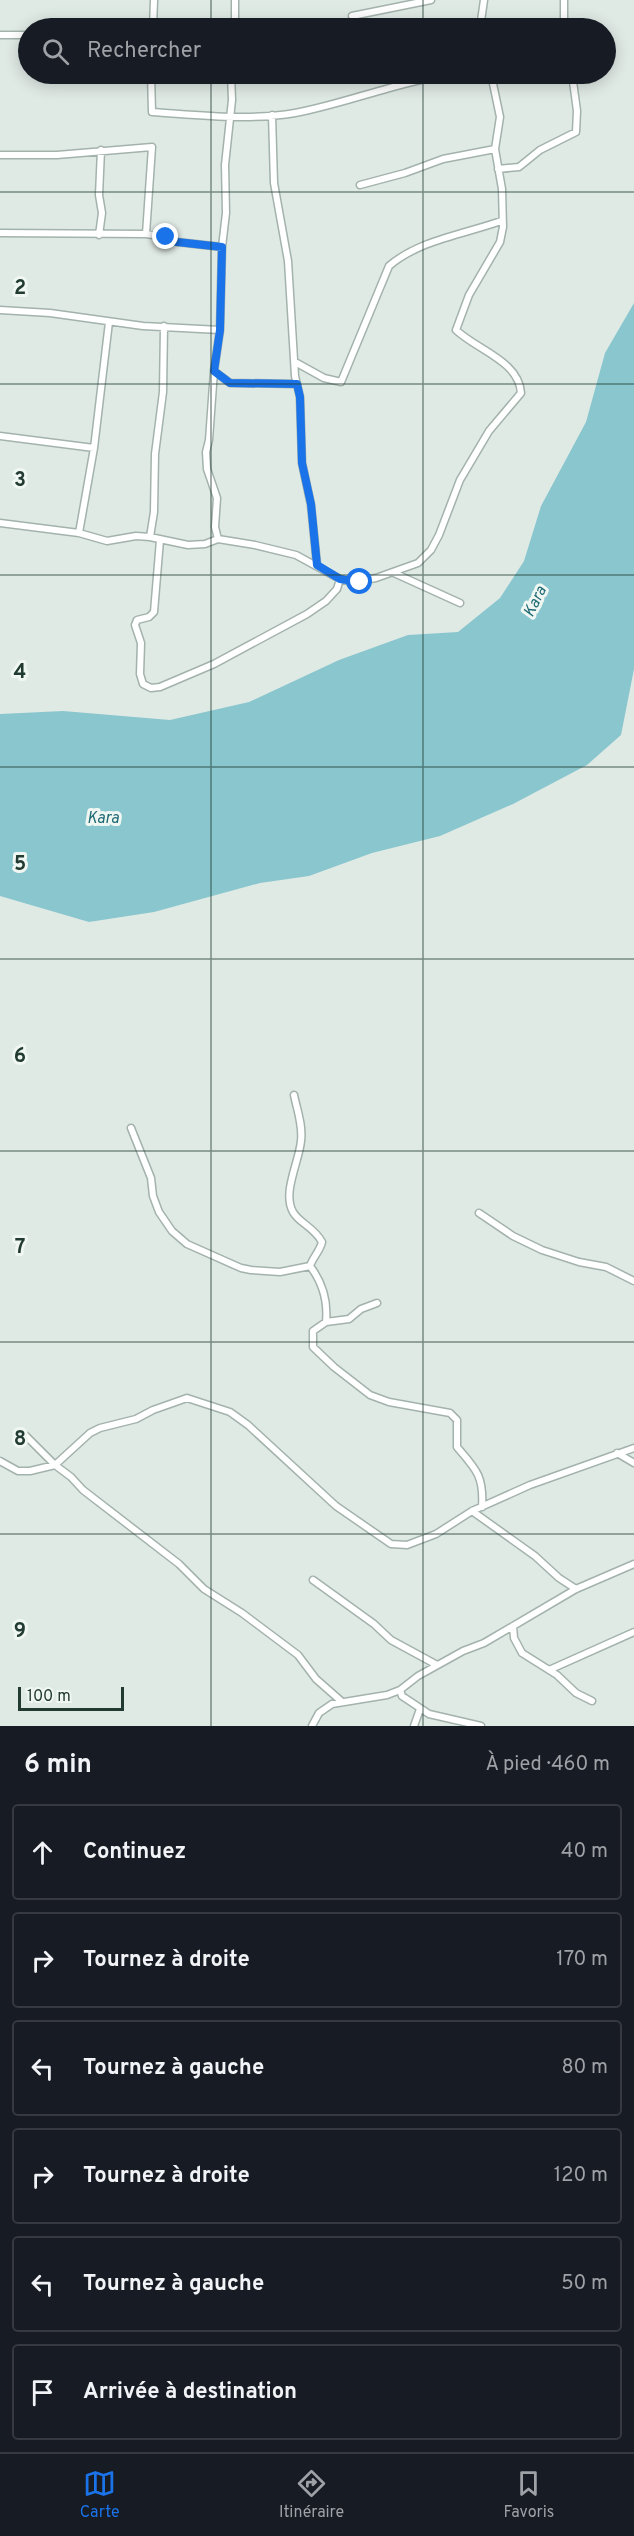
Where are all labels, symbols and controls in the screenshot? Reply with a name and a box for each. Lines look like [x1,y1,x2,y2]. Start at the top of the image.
search box [18,18,616,84]
icon: search [39,35,72,68]
text: Rechercher [87,38,201,65]
route end [152,223,178,249]
text: 2 [14,276,26,302]
text: 3 [14,468,26,494]
route start [346,568,372,594]
water label: Kara [520,582,552,621]
text: 4 [14,660,26,686]
water label: Kara [87,809,120,829]
text: 5 [14,852,26,878]
text: 6 [14,1044,26,1070]
text: 7 [15,1235,25,1261]
text: 8 [14,1427,26,1453]
text: 9 [14,1619,26,1645]
scale bar [18,1684,124,1712]
text: 100 m [27,1687,71,1707]
text: 6 min [24,1749,92,1782]
text: À pied · 460 m [486,1752,610,1778]
icon: ahead [26,1836,59,1869]
text: Continuez [83,1839,186,1866]
text: 40 m [561,1839,608,1865]
icon: right [26,1944,59,1977]
text: Tournez à droite [83,1947,250,1974]
text: 170 m [556,1947,608,1973]
icon: left [26,2052,59,2085]
text: Tournez à gauche [83,2055,264,2082]
text: 80 m [562,2055,608,2081]
icon: right [26,2160,59,2193]
text: Tournez à droite [83,2163,250,2190]
text: 120 m [554,2163,608,2189]
icon: left [26,2268,59,2301]
text: Tournez à gauche [83,2271,264,2298]
text: 50 m [561,2271,608,2297]
icon: arrive [26,2376,59,2409]
text: Arrivée à destination [83,2379,297,2406]
tab: Carte [80,2467,120,2523]
tab: Itinéraire [279,2467,344,2523]
tab: Favoris [503,2467,554,2523]

